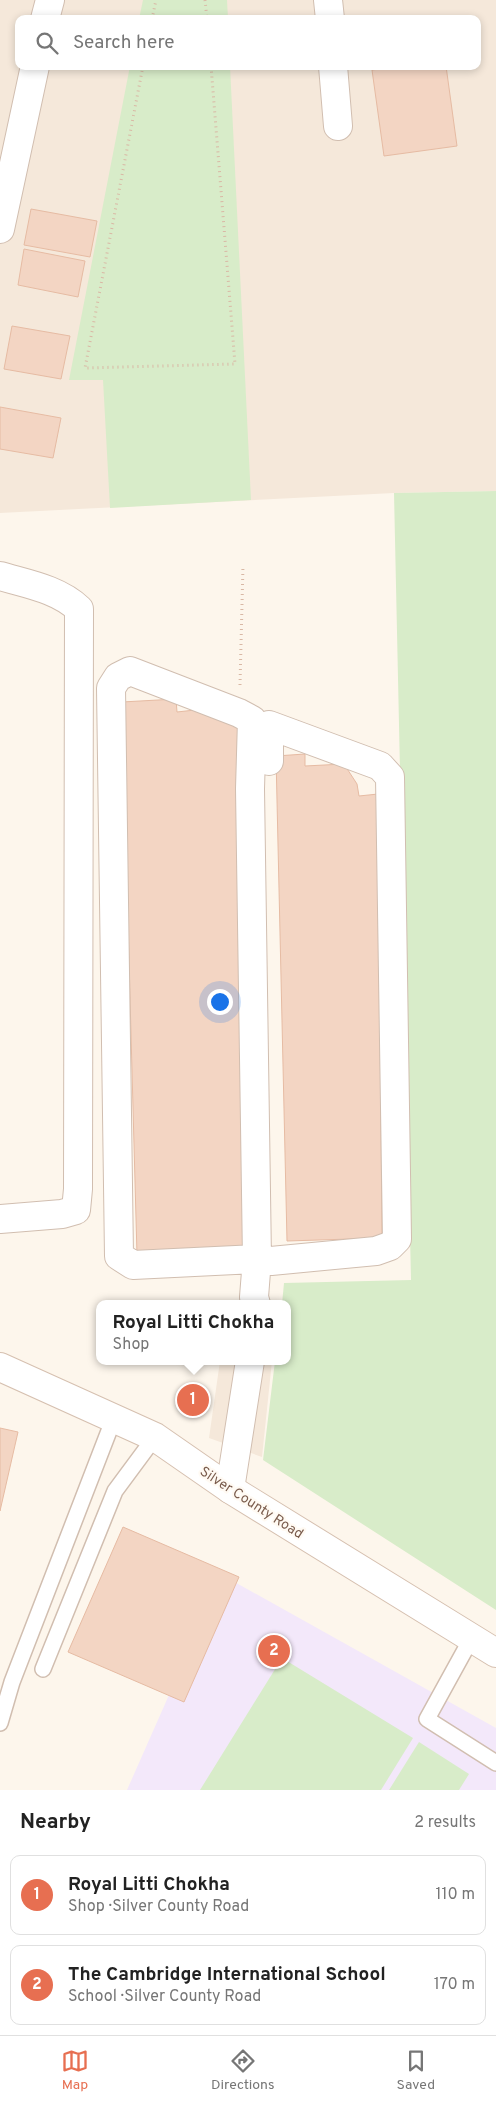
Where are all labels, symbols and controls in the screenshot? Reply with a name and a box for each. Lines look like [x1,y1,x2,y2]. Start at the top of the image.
search box [15,15,481,70]
icon: search [33,29,61,57]
text: Search here [73,31,175,55]
your location [207,989,233,1015]
popup [96,1300,291,1365]
text: Royal Litti Chokha [113,1311,274,1335]
text: Shop [113,1335,149,1355]
pin: 1 [177,1381,209,1419]
street label: Silver County Road [196,1463,306,1543]
pin: 2 [258,1632,290,1670]
text: Nearby [20,1809,91,1836]
text: 2 results [414,1813,476,1833]
text: Royal Litti Chokha [68,1873,230,1897]
text: 1 [34,1885,40,1905]
text: 110 m [435,1885,475,1905]
text: Shop · Silver County Road [68,1897,249,1917]
text: The Cambridge International School [68,1963,386,1987]
text: 2 [32,1975,42,1995]
text: 170 m [434,1975,475,1995]
text: School · Silver County Road [68,1987,261,2007]
tab: Map [61,2047,89,2094]
tab: Directions [211,2047,275,2094]
tab: Saved [397,2047,435,2094]

